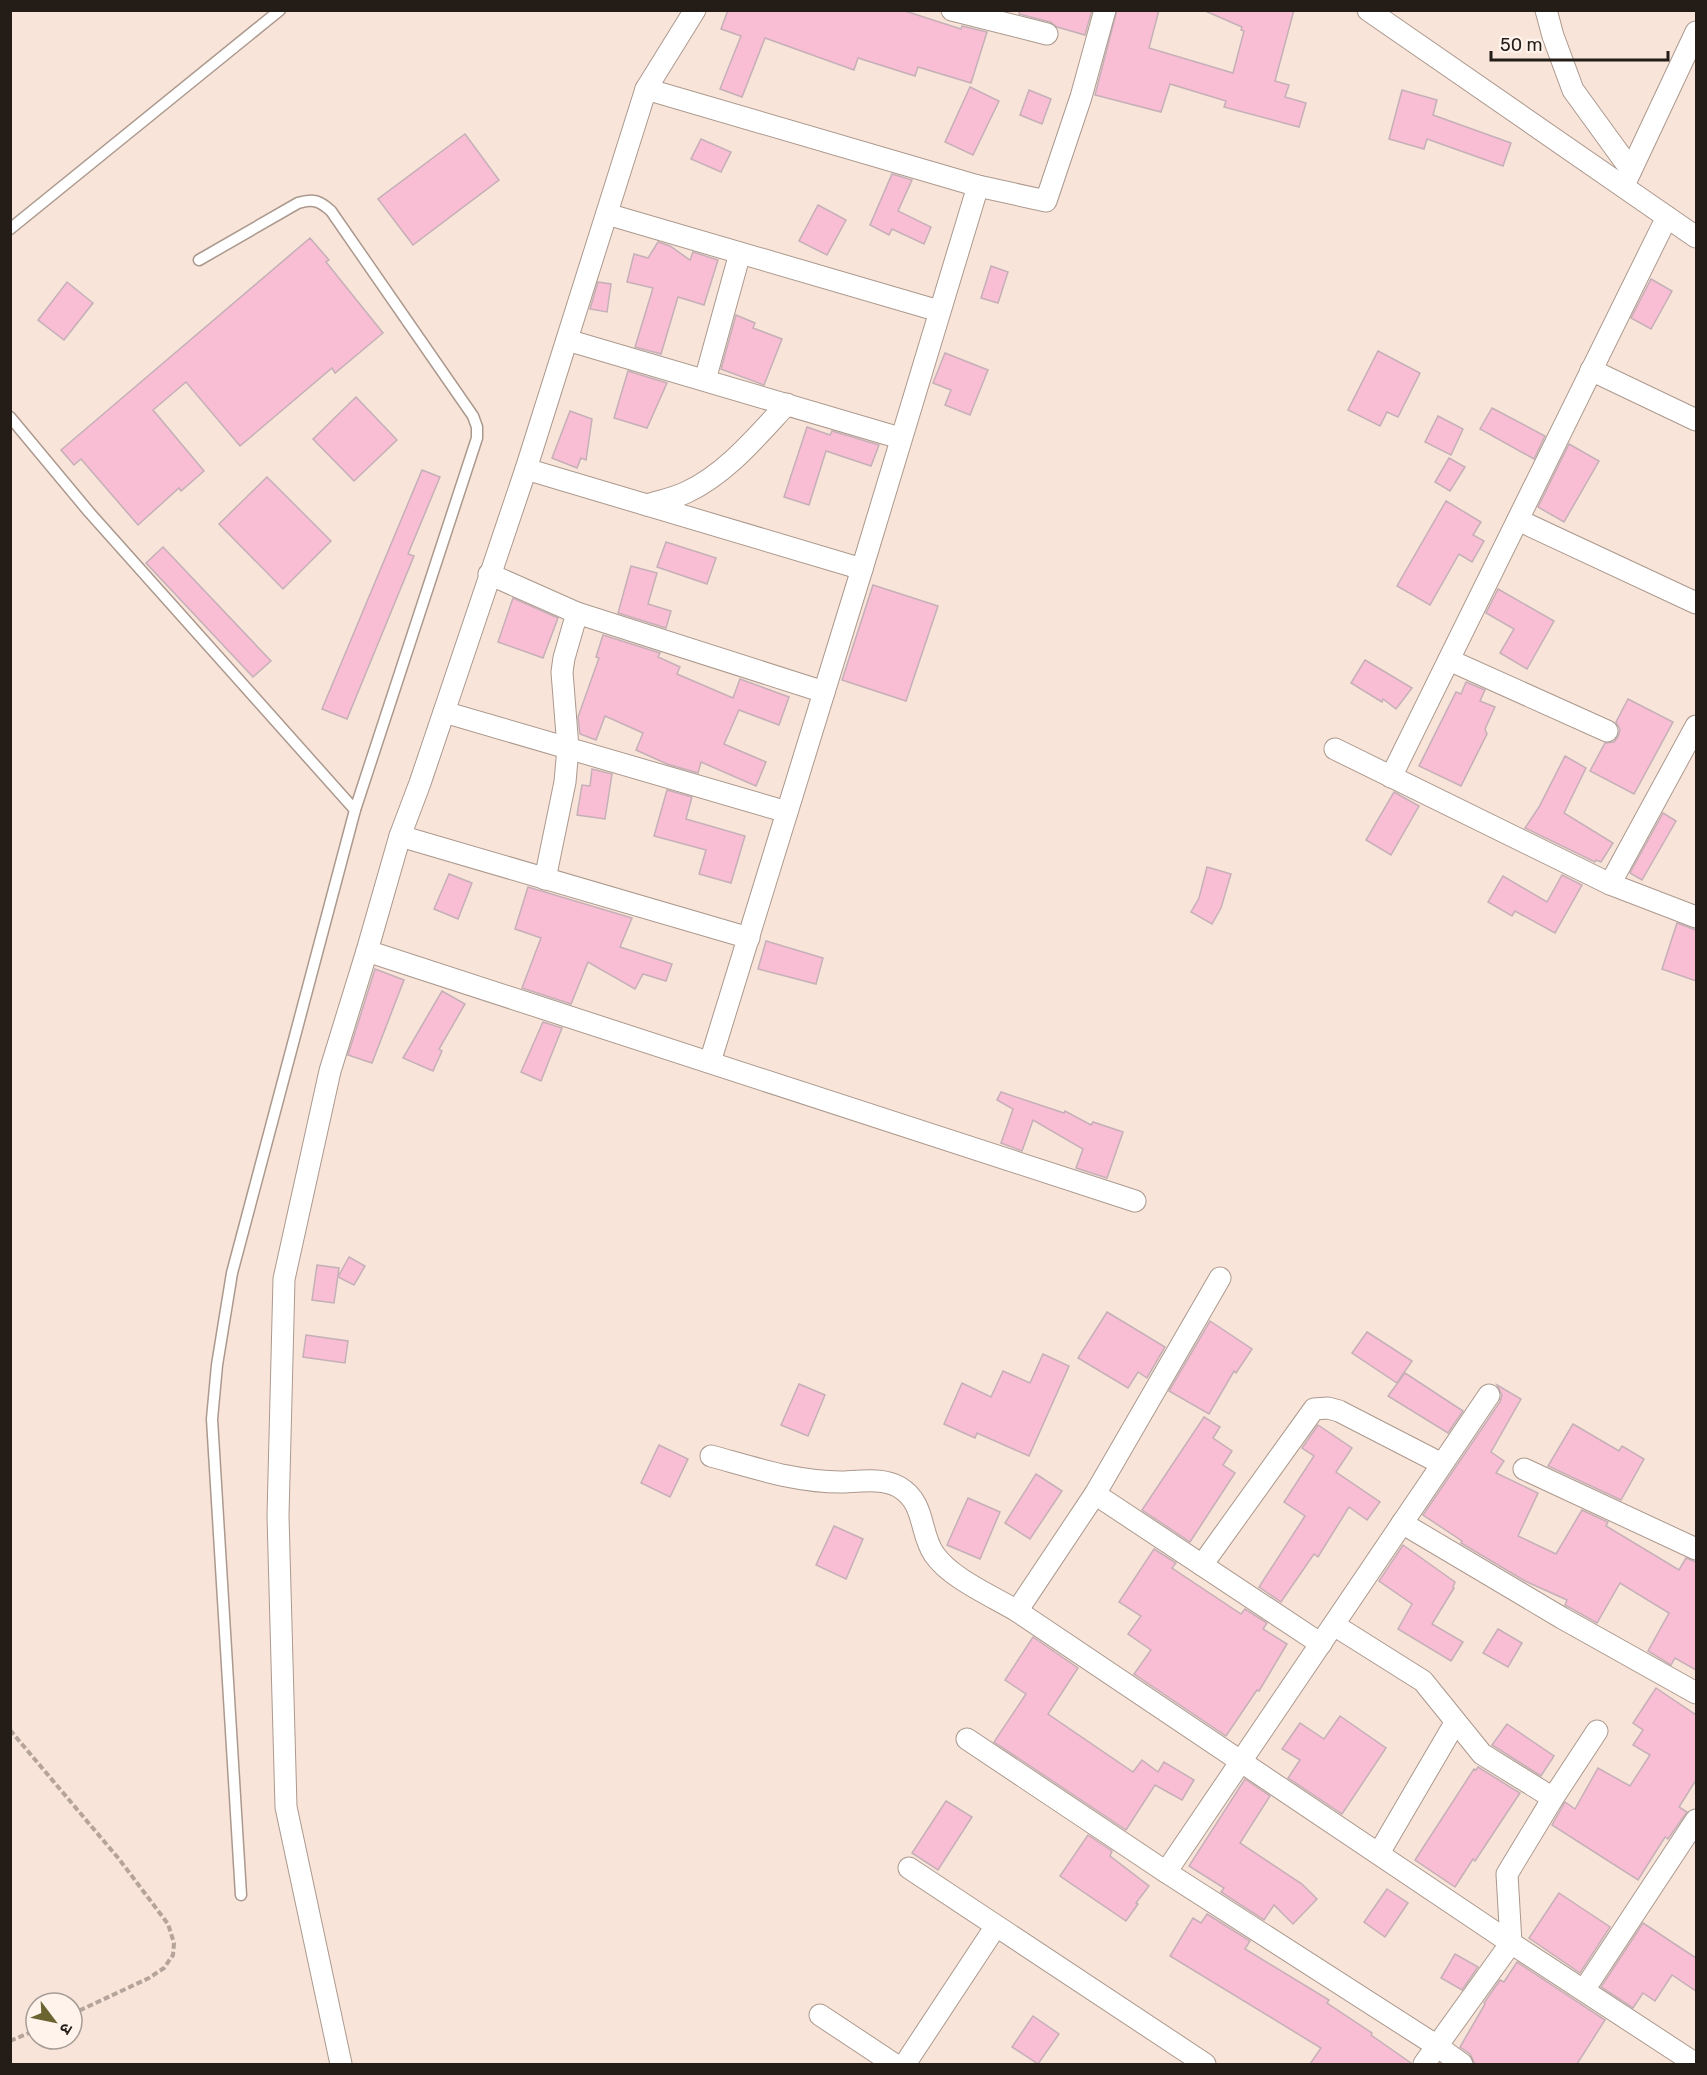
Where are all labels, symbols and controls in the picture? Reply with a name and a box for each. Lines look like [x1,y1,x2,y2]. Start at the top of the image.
scale bar [1491,24,1668,62]
text: 50 m [1500,34,1543,56]
north arrow [24,1991,84,2051]
text: उ [55,2020,77,2038]

